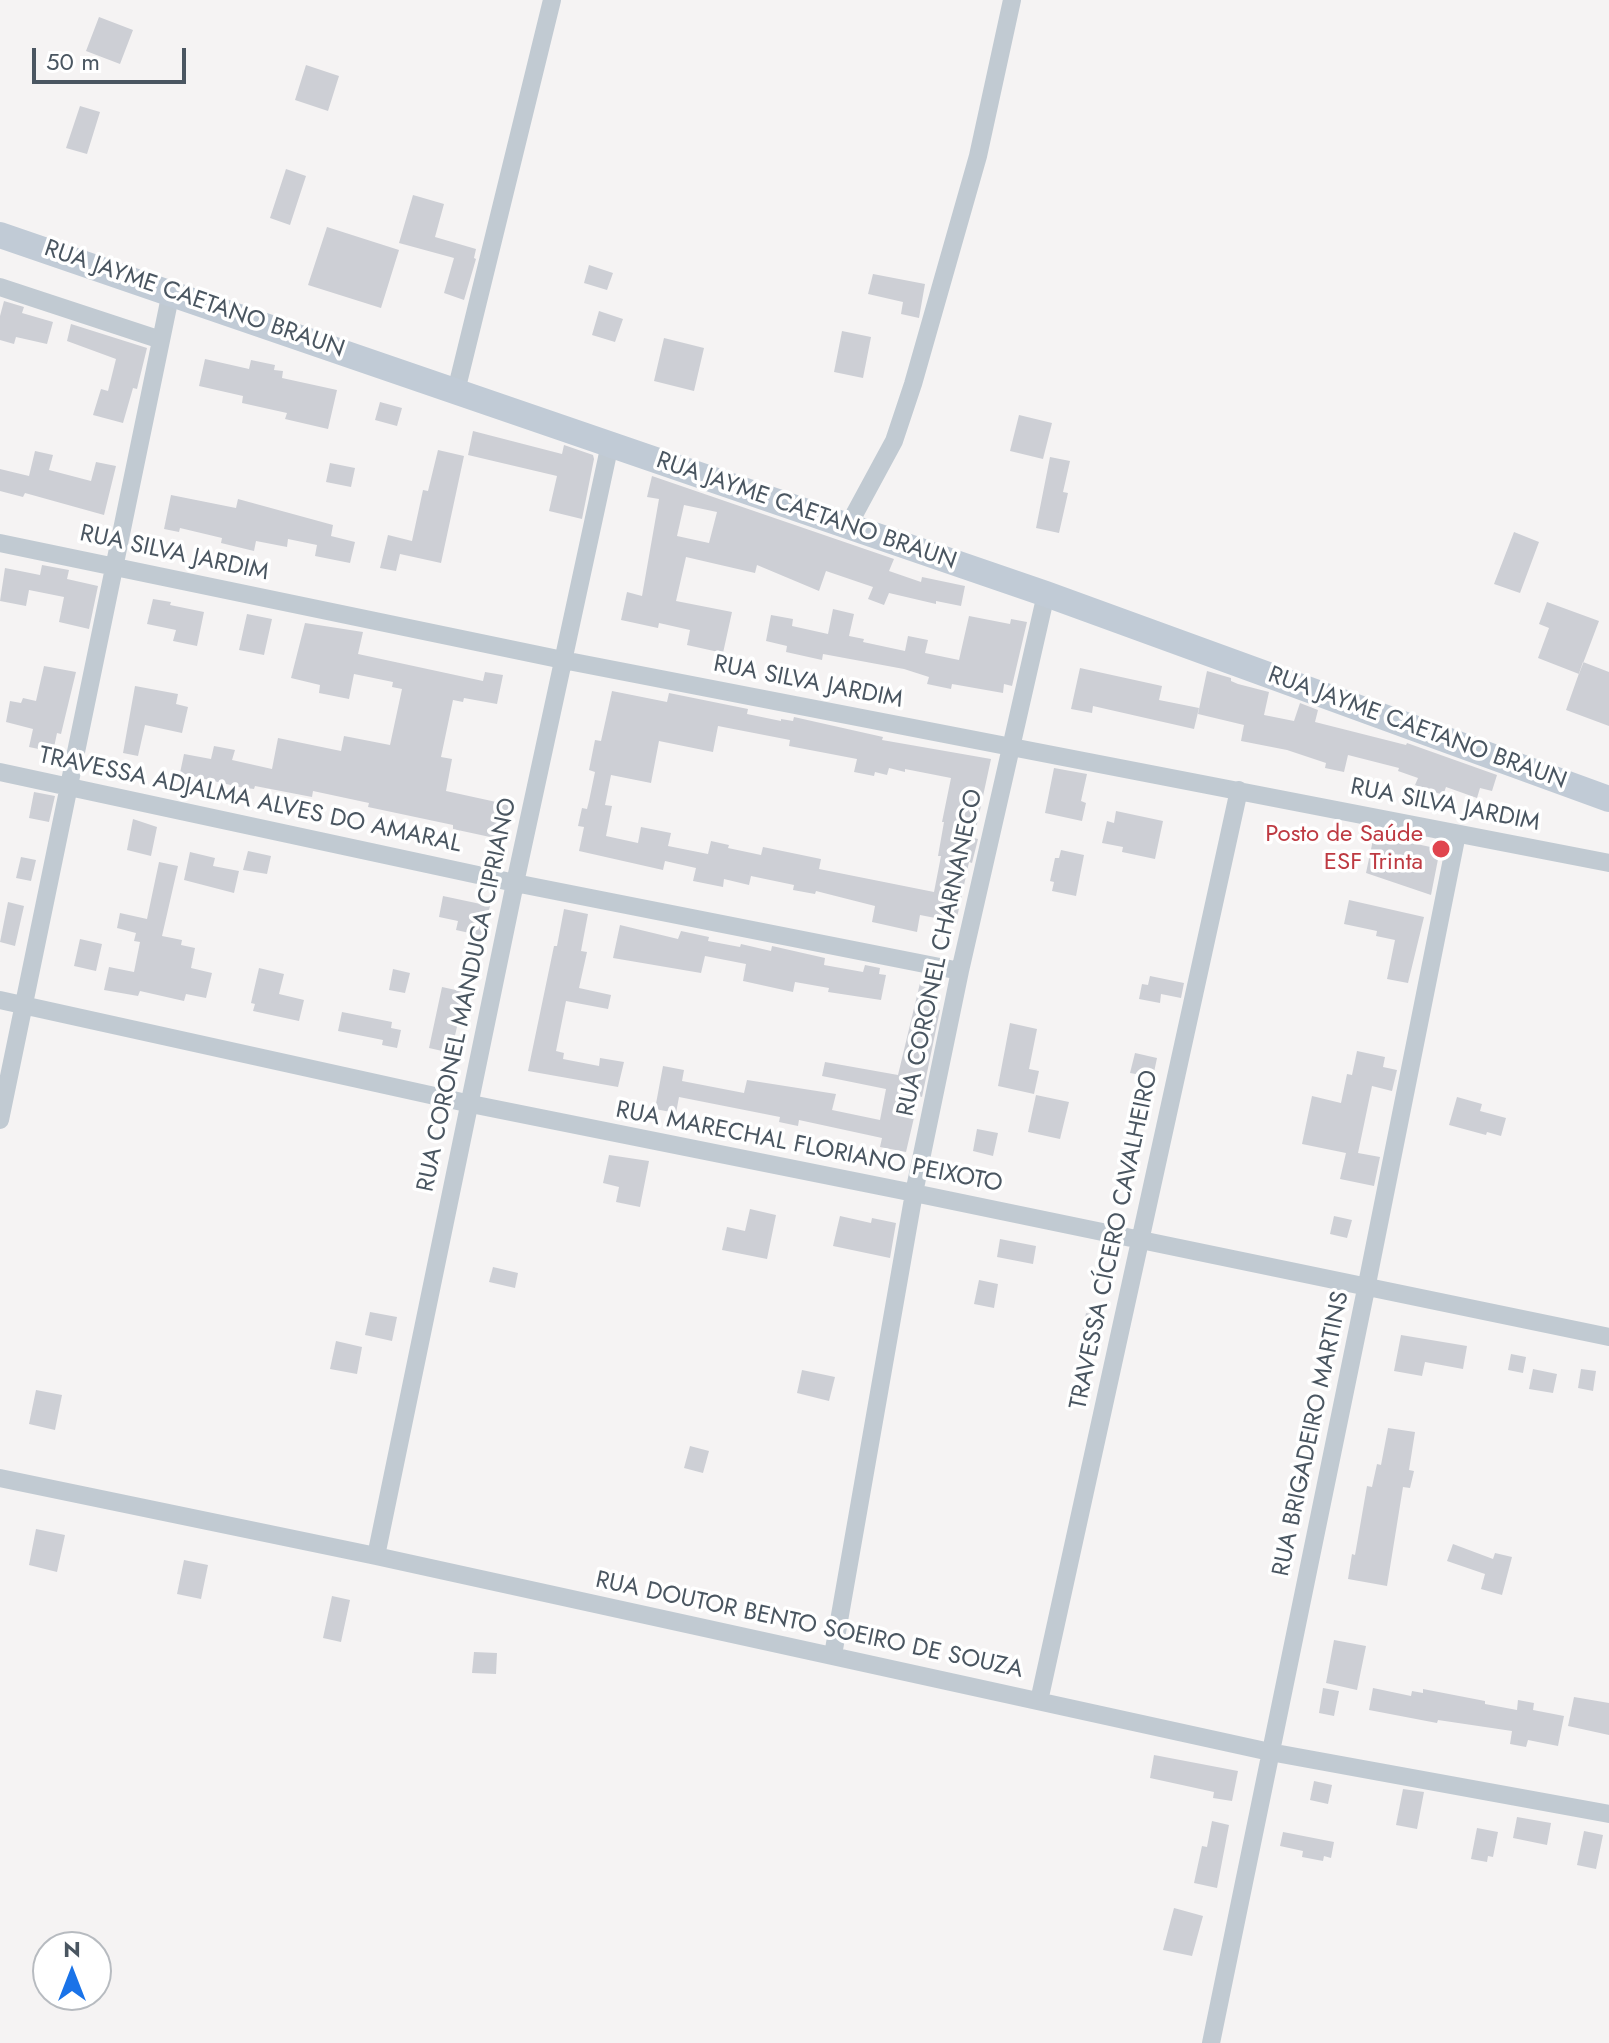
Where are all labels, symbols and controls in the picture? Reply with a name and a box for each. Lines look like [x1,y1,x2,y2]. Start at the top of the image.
scale bar [36,32,190,82]
text: 50 m [46,44,100,79]
street label: RUA JAYME CAETANO BRAUN [40,235,348,365]
street label: RUA JAYME CAETANO BRAUN [652,447,960,577]
street label: RUA SILVA JARDIM [77,520,271,588]
street label: RUA SILVA JARDIM [711,651,905,715]
street label: RUA JAYME CAETANO BRAUN [1264,662,1570,796]
street label: TRAVESSA ADJALMA ALVES DO AMARAL [36,742,464,860]
street label: RUA SILVA JARDIM [1348,774,1542,838]
street label: RUA CORONEL CHARNANECO [892,787,990,1119]
street label: RUA CORONEL MANDUCA CIPRIANO [412,796,524,1194]
place label: Posto de Saúde ESF Trinta [1265,821,1423,877]
marker: Posto de Saúde ESF Trinta [1430,838,1452,860]
street label: TRAVESSA CÍCERO CAVALHEIRO [1065,1068,1165,1412]
street label: RUA MARECHAL FLORIANO PEIXOTO [613,1096,1005,1200]
street label: RUA BRIGADEIRO MARTINS [1268,1289,1356,1579]
street label: RUA DOUTOR BENTO SOEIRO DE SOUZA [593,1567,1025,1685]
north arrow [32,1931,112,2011]
text: N [63,1933,81,1965]

